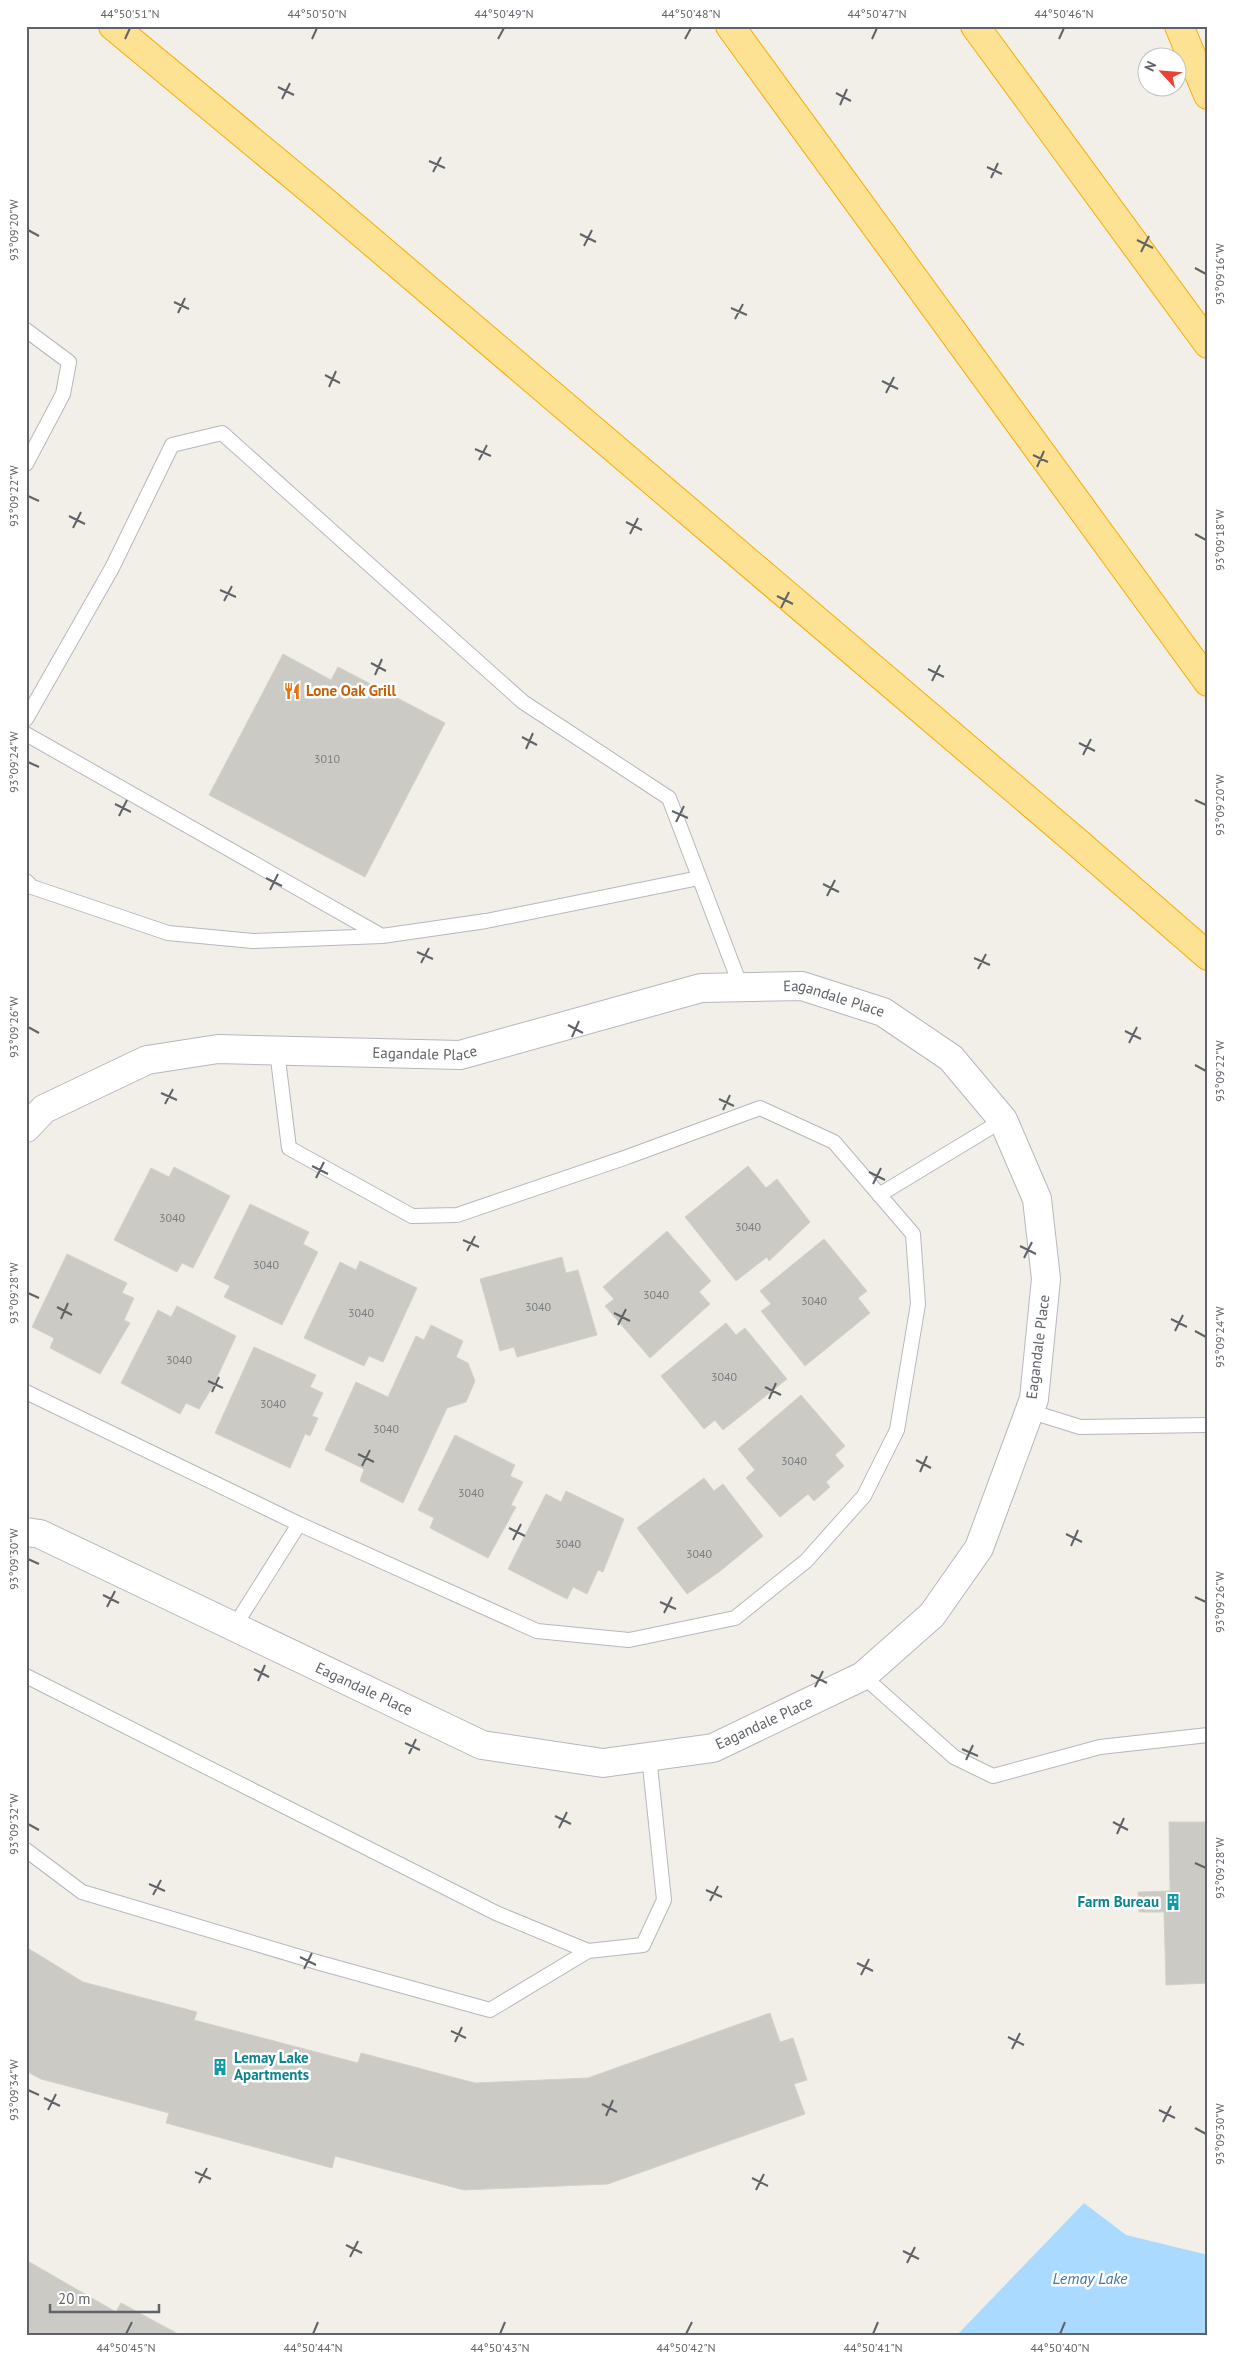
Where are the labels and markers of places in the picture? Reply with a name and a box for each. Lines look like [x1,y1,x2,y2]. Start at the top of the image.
restaurant icon: Lone Oak Grill [282,681,302,701]
place label: Lone Oak Grill [306,681,396,700]
place label: Farm Bureau [1077,1892,1159,1911]
building icon: Farm Bureau [1163,1892,1183,1912]
place label: Lemay Lake Apartments [234,2048,309,2084]
building icon: Lemay Lake Apartments [210,2057,230,2077]

